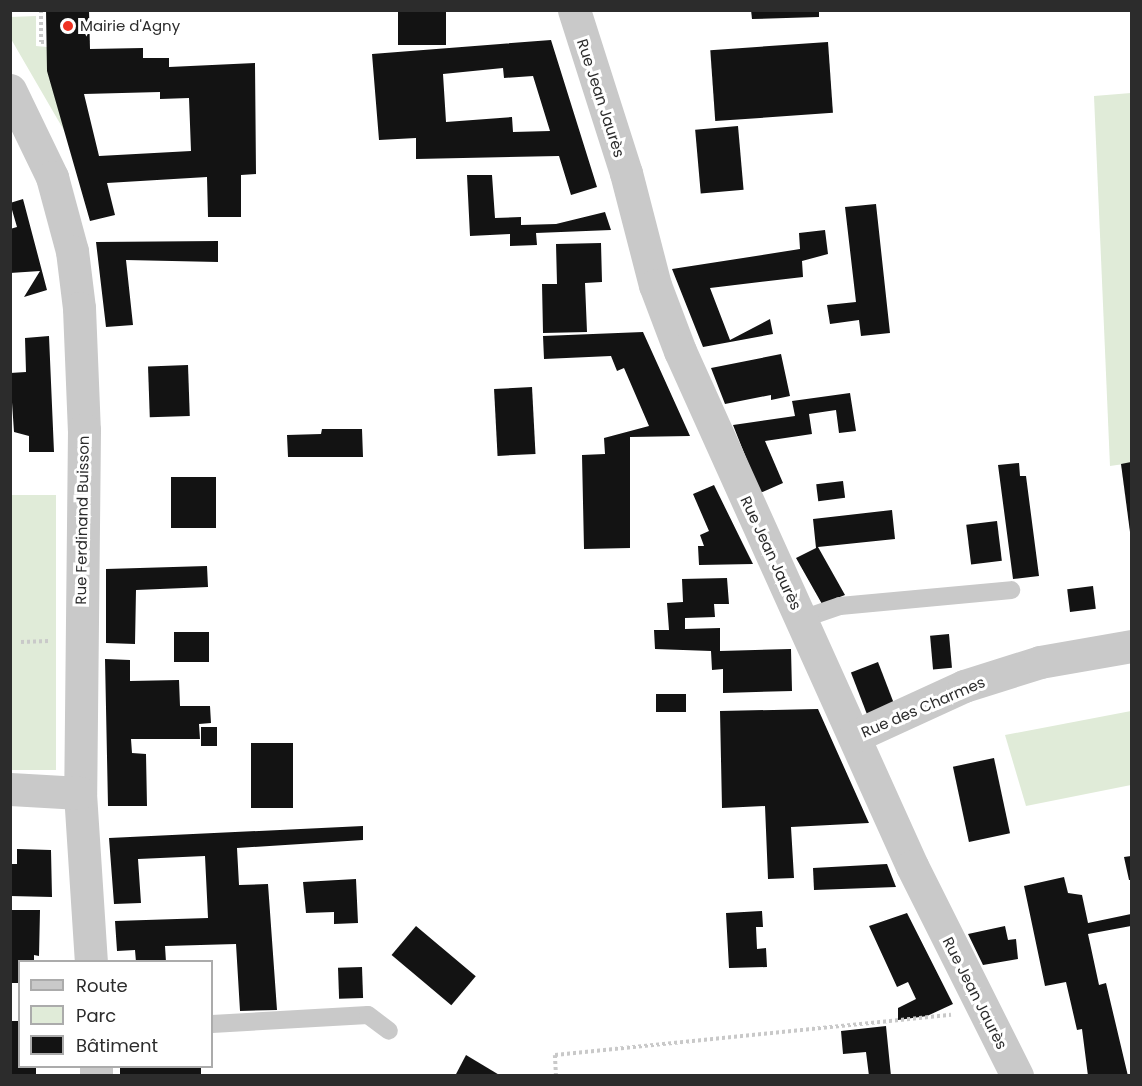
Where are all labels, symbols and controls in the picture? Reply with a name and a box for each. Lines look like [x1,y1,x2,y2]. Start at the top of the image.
place label: Mairie d'Agny [80,17,180,35]
marker: Mairie d'Agny [61,19,75,33]
street label: Rue Jean Jaurès [573,37,629,159]
street label: Rue Ferdinand Buisson [72,435,92,605]
street label: Rue Jean Jaurès [737,493,805,613]
street label: Rue des Charmes [858,673,988,741]
street label: Rue Jean Jaurès [939,934,1011,1052]
legend [18,960,213,1068]
text: Route [76,973,128,998]
text: Parc [76,1003,116,1028]
text: Bâtiment [76,1033,158,1058]

